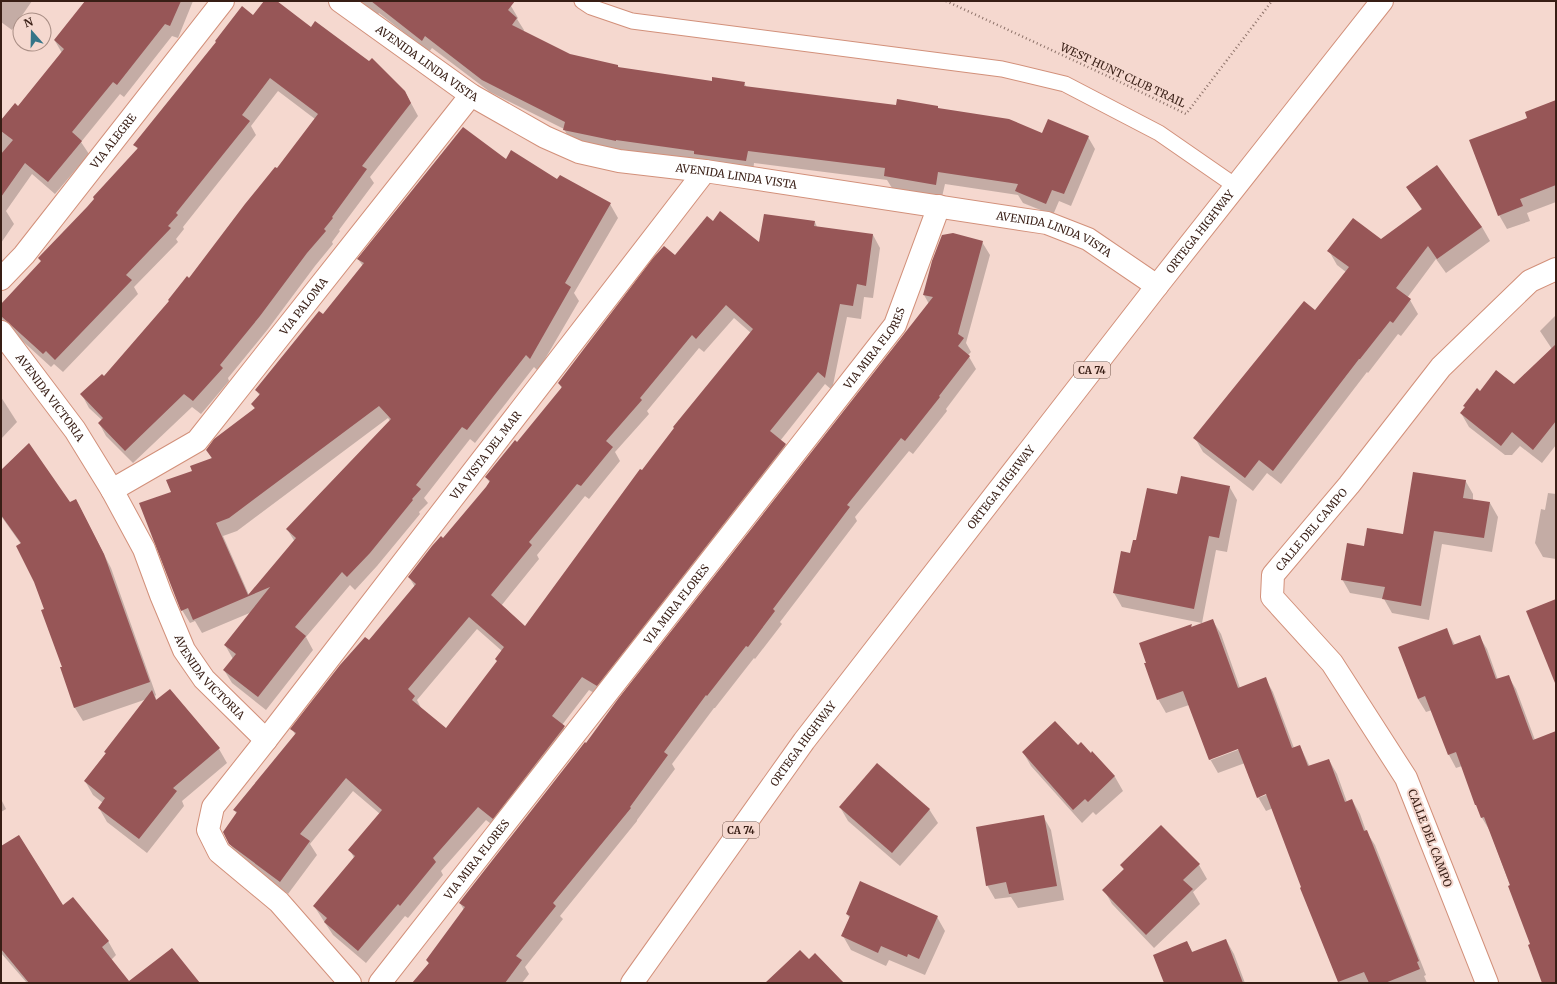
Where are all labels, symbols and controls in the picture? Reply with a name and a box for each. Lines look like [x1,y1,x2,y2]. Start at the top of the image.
north arrow [12,12,52,52]
text: N [22,14,35,31]
street label: AVENIDA LINDA VISTA [372,21,481,105]
street label: WEST HUNT CLUB TRAIL [1057,39,1188,110]
street label: VIA ALEGRE [87,111,139,172]
street label: AVENIDA LINDA VISTA [674,161,798,192]
street label: ORTEGA HIGHWAY [1163,187,1238,276]
street label: AVENIDA LINDA VISTA [994,208,1115,260]
street label: VIA PALOMA [276,274,331,339]
street label: VIA MIRA FLORES [840,305,908,393]
street label: AVENIDA VICTORIA [12,350,87,444]
road number: CA 74 [1074,362,1110,378]
street label: VIA VISTA DEL MAR [446,408,525,503]
street label: ORTEGA HIGHWAY [964,442,1038,532]
street label: CALLE DEL CAMPO [1273,485,1350,574]
street label: VIA MIRA FLORES [640,561,712,648]
street label: AVENIDA VICTORIA [171,632,248,722]
street label: ORTEGA HIGHWAY [767,698,840,789]
street label: CALLE DEL CAMPO [1405,787,1455,889]
street label: VIA MIRA FLORES [440,816,513,903]
road number: CA 74 [723,822,759,838]

